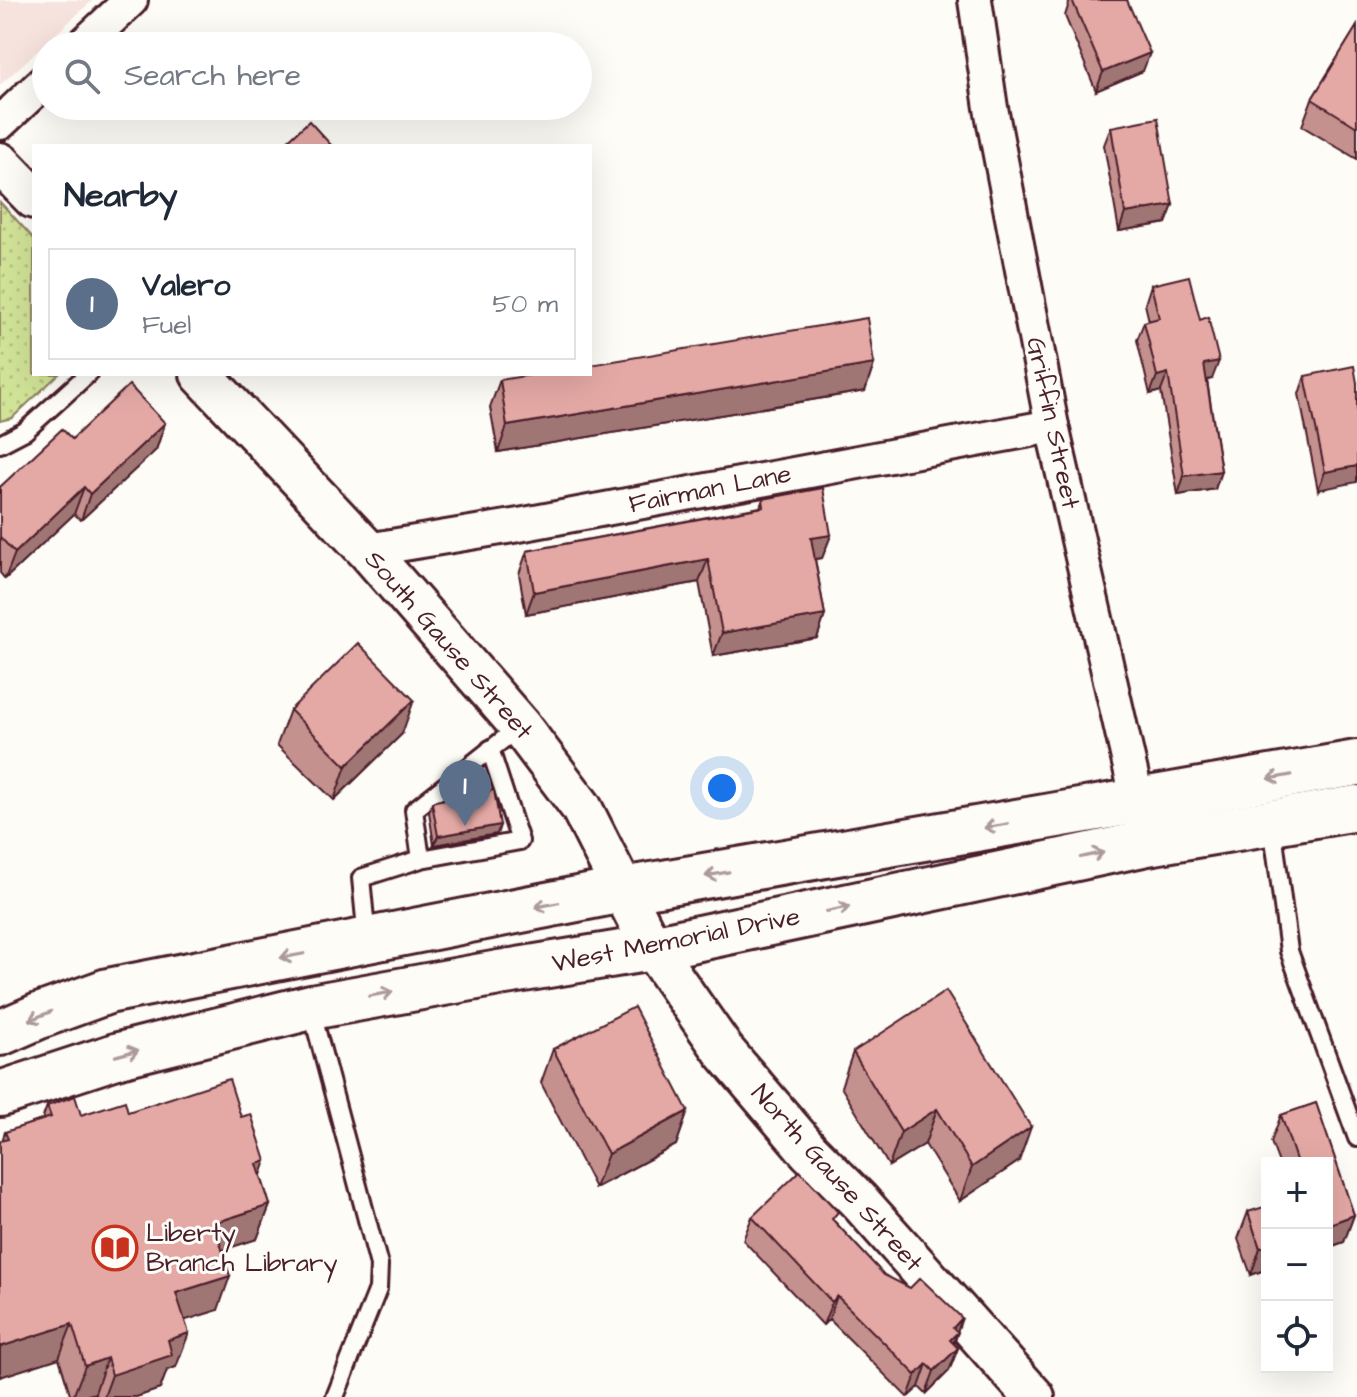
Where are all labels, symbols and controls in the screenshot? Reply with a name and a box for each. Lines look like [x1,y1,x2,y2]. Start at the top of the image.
search box [32,32,592,120]
icon: search [60,54,104,98]
text: Search here [124,55,301,97]
text: Nearby [64,172,178,220]
text: Valero [142,265,230,307]
text: 1 [90,286,94,322]
text: 50 m [493,286,558,322]
text: Fuel [142,307,191,343]
street label: Griffin Street [1017,334,1089,513]
street label: Fairman Lane [626,456,794,522]
street label: South Gause Street [357,542,542,748]
pin: 1 [439,760,491,826]
your location [702,768,742,808]
one-way arrow [1268,770,1293,785]
one-way arrow [984,819,1010,834]
one-way arrow [1079,846,1104,861]
one-way arrow [705,867,730,882]
one-way arrow [534,898,560,913]
street label: West Memorial Drive [549,898,803,982]
one-way arrow [825,901,850,916]
one-way arrow [279,949,305,964]
one-way arrow [367,986,393,1001]
one-way arrow [28,1010,53,1024]
one-way arrow [114,1045,140,1060]
street label: North Gause Street [743,1076,931,1280]
map controls [1261,1157,1333,1373]
button: + [1261,1157,1333,1229]
place label: Liberty Branch Library [146,1215,338,1283]
library icon: Liberty Branch Library [91,1224,139,1272]
button: − [1261,1229,1333,1301]
button: locate [1261,1301,1333,1373]

